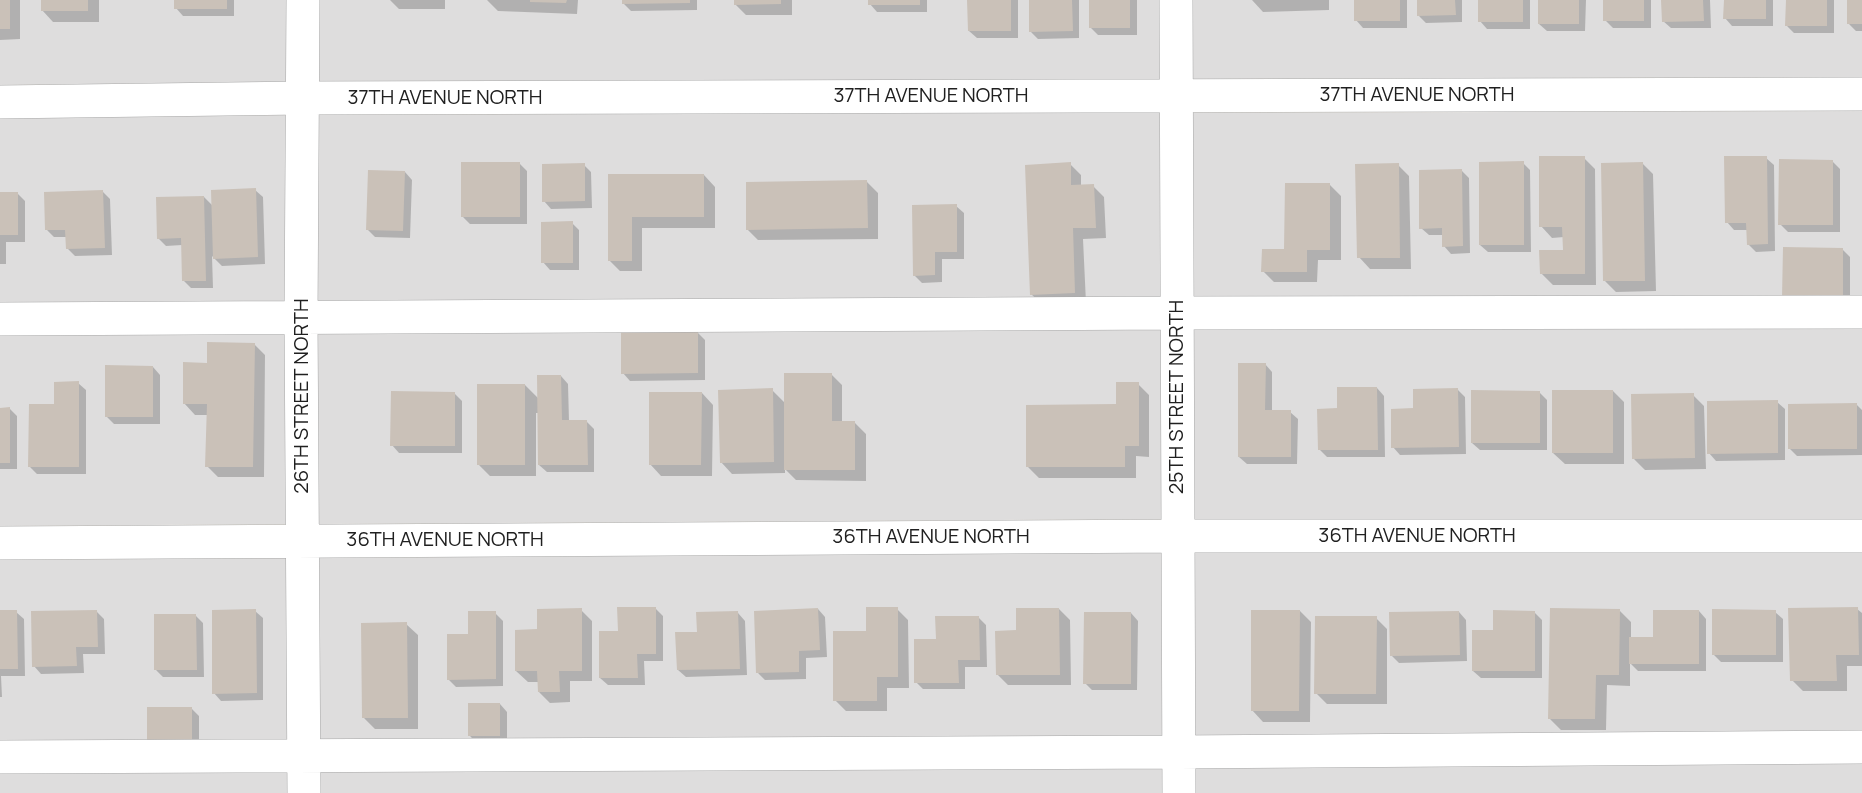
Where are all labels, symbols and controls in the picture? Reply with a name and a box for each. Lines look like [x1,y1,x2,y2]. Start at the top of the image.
street label: 37TH AVENUE NORTH [1320,83,1514,107]
street label: 37TH AVENUE NORTH [834,84,1028,108]
street label: 37TH AVENUE NORTH [348,86,542,110]
street label: 26TH STREET NORTH [290,298,314,494]
street label: 25TH STREET NORTH [1165,300,1189,494]
street label: 36TH AVENUE NORTH [1318,524,1516,548]
street label: 36TH AVENUE NORTH [832,525,1030,549]
street label: 36TH AVENUE NORTH [346,528,544,552]

